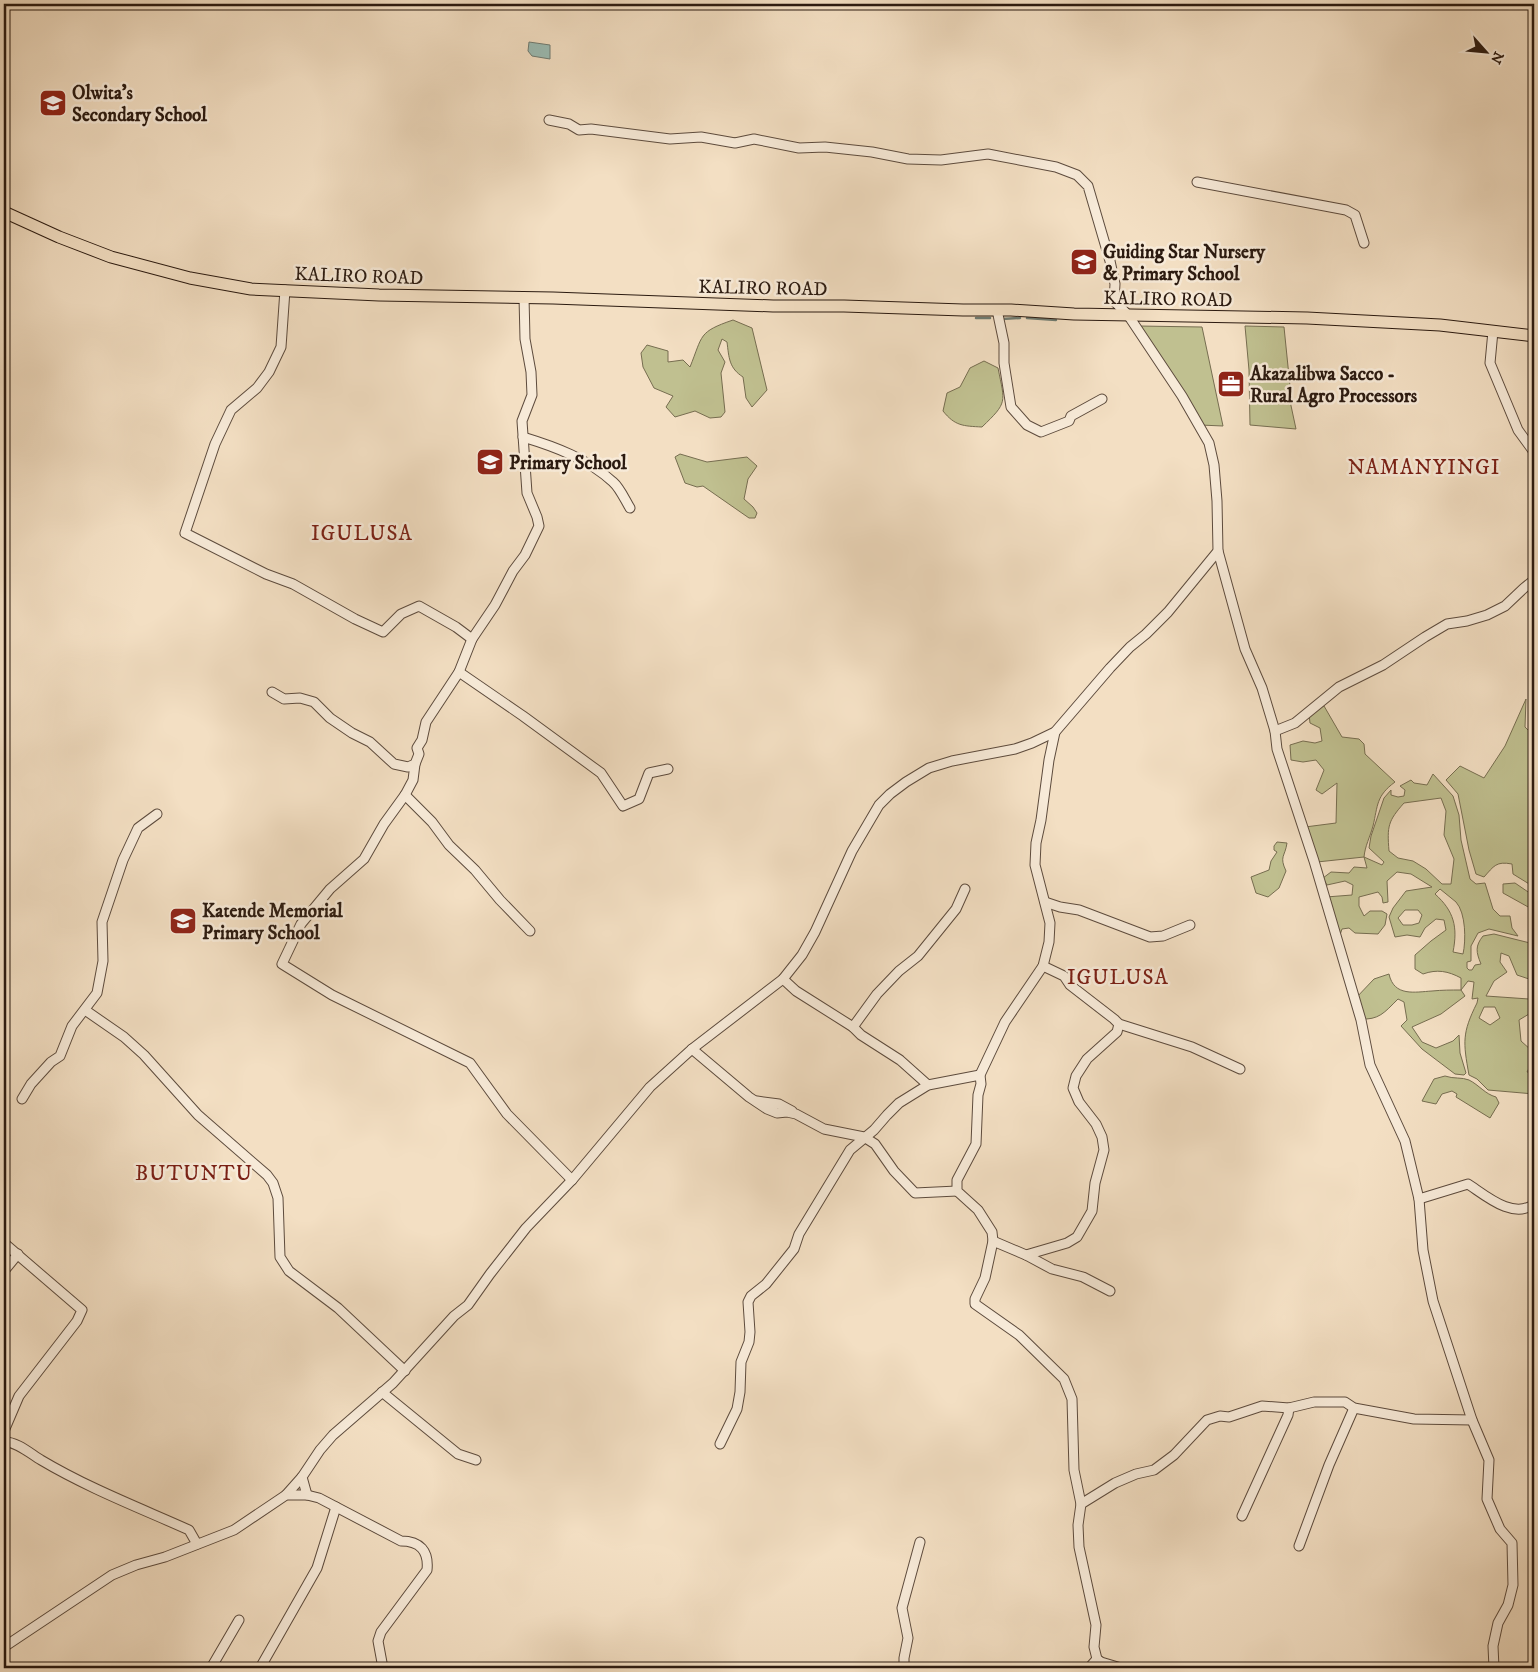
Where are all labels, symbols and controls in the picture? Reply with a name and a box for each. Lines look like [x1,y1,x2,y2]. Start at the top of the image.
north arrow [1460,28,1510,78]
text: N [1486,48,1507,67]
place label: Olwita's Secondary School [72,82,207,127]
school or university icon: Olwita's Secondary School [38,88,68,118]
place label: Guiding Star Nursery & Primary School [1103,241,1266,286]
school or university icon: Guiding Star Nursery & Primary School [1069,247,1099,277]
street label: KALIRO ROAD [294,263,424,290]
street label: KALIRO ROAD [698,276,828,301]
street label: KALIRO ROAD [1103,287,1233,312]
place label: Akazalibwa Sacco - Rural Agro Processors [1249,363,1418,408]
office icon: Akazalibwa Sacco - Rural Agro Processors [1216,369,1246,399]
school or university icon: Primary School [475,447,505,477]
place label: Primary School [509,452,627,475]
district label: NAMANYINGI [1348,455,1500,481]
district label: IGULUSA [311,521,413,547]
place label: Katende Memorial Primary School [202,900,343,945]
school or university icon: Katende Memorial Primary School [168,906,198,936]
district label: IGULUSA [1067,965,1169,991]
district label: BUTUNTU [135,1161,253,1187]

